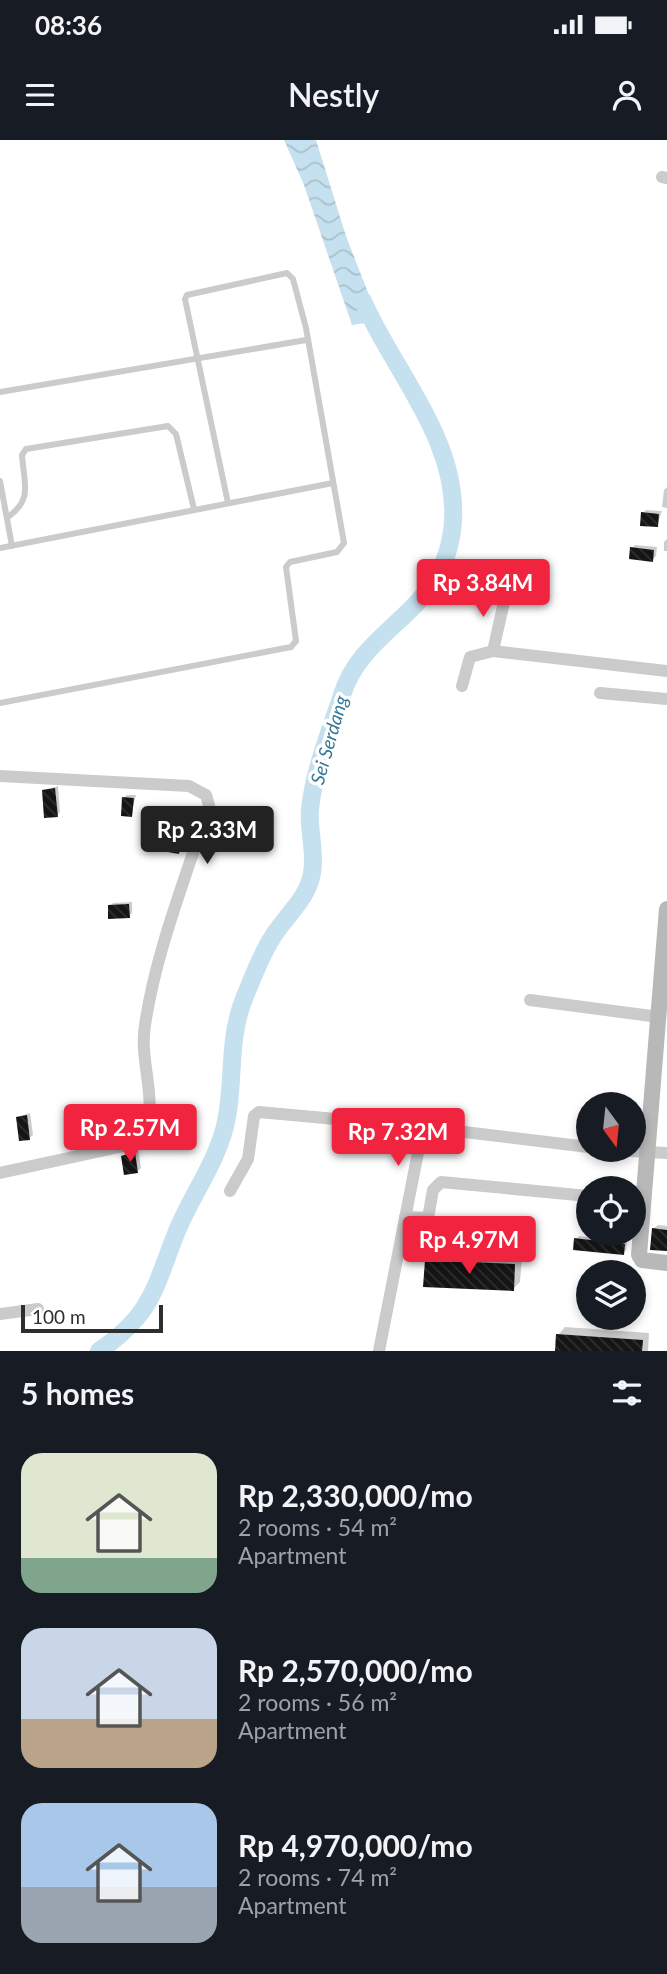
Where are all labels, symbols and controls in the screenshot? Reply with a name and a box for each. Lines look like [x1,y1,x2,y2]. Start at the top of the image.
text: 08:36 [35,9,102,41]
text: Nestly [288,75,379,114]
icon: menu [21,76,59,114]
icon: person [608,76,646,114]
pin: Rp 3.84M [411,560,555,619]
text: Rp 3.84M [433,568,533,596]
water label: Sei Serdang [305,692,352,787]
pin: Rp 2.33M [135,806,279,866]
text: Rp 2.33M [157,815,257,843]
north arrow [576,1092,646,1162]
map controls [576,1092,646,1330]
pin: Rp 2.57M [58,1104,202,1164]
pin: Rp 7.32M [326,1108,470,1168]
text: Rp 2.57M [80,1113,180,1141]
text: Rp 7.32M [348,1117,448,1145]
button: locate [576,1176,646,1246]
pin: Rp 4.97M [397,1216,541,1276]
text: Rp 4.97M [419,1225,519,1253]
button: layers [576,1260,646,1330]
scale bar [21,1302,163,1334]
text: 100 m [32,1305,86,1328]
icon: filters [608,1374,646,1412]
text: 5 homes [21,1375,134,1411]
text: Rp 2,330,000/mo [238,1477,473,1513]
icon: home [77,1481,161,1565]
text: 2 rooms · 54 m² [238,1513,397,1541]
text: Apartment [238,1541,346,1569]
text: Rp 2,570,000/mo [238,1652,473,1688]
icon: home [77,1656,161,1740]
text: 2 rooms · 56 m² [238,1688,397,1716]
text: Apartment [238,1716,346,1744]
text: Rp 4,970,000/mo [238,1827,473,1863]
icon: home [77,1831,161,1915]
text: 2 rooms · 74 m² [238,1863,397,1891]
text: Apartment [238,1891,346,1919]

